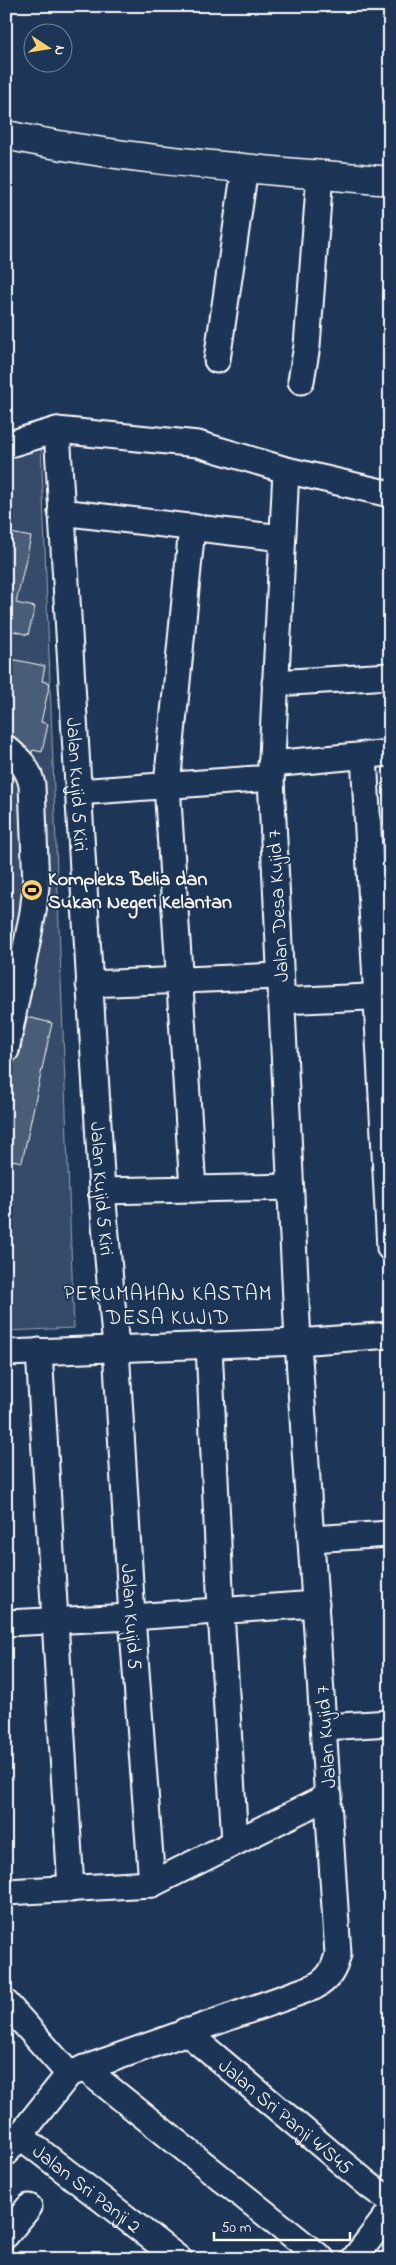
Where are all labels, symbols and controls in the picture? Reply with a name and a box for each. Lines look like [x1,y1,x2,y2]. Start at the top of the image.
north arrow [22,22,72,72]
text: N [48,44,71,57]
street label: Jalan Kujid 5 Kiri [57,717,94,852]
street label: Jalan Desa Kujid 7 [261,829,298,983]
place label: Kompleks Belia dan Sukan Negeri Kelantan [48,866,232,919]
sports icon: Kompleks Belia dan Sukan Negeri Kelantan [20,878,44,902]
street label: Jalan Kujid 5 Kiri [81,1121,120,1257]
district label: PERUMAHAN KASTAM DESA KUJID [63,1280,273,1334]
street label: Jalan Kujid 5 [112,1563,148,1671]
street label: Jalan Kujid 7 [309,1685,346,1789]
street label: Jalan Sri Panji 4/S45 [211,2053,358,2183]
street label: Jalan Sri Panji 2 [25,2138,146,2242]
scale bar [214,2210,350,2242]
text: 50 m [221,2217,252,2239]

